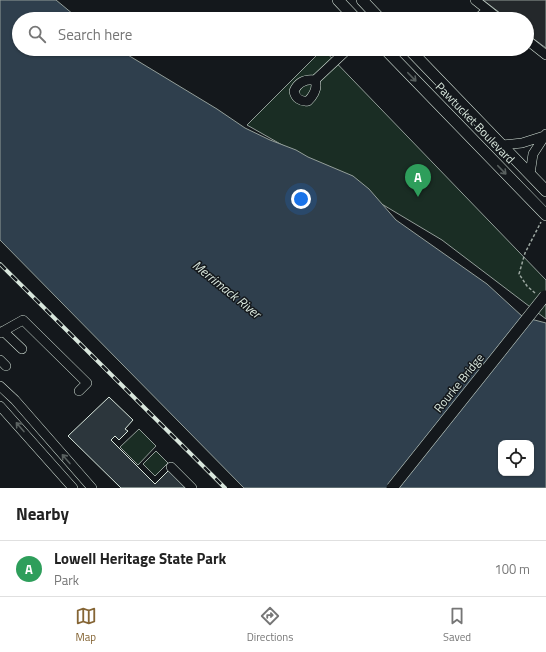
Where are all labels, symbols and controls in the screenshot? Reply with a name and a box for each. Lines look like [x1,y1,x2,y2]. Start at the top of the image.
search box [12,12,534,56]
icon: search [26,23,48,45]
text: Search here [58,23,132,46]
one-way arrow [407,72,417,82]
street label: Pawtucket Boulevard [431,77,519,168]
pin: A [405,164,431,197]
one-way arrow [497,165,507,175]
your location [291,189,311,209]
water label: Merrimack River [188,255,267,324]
street label: Rourke Bridge [429,349,488,416]
one-way arrow [15,422,24,432]
map controls [498,440,534,476]
button: locate [498,440,534,476]
one-way arrow [62,453,71,464]
text: Nearby [16,501,69,527]
text: Lowell Heritage State Park [54,547,226,570]
text: A [25,559,33,579]
text: 100 m [494,559,530,579]
text: Park [54,570,79,590]
tab: Map [75,605,97,645]
tab: Directions [247,605,293,645]
tab: Saved [443,605,471,645]

